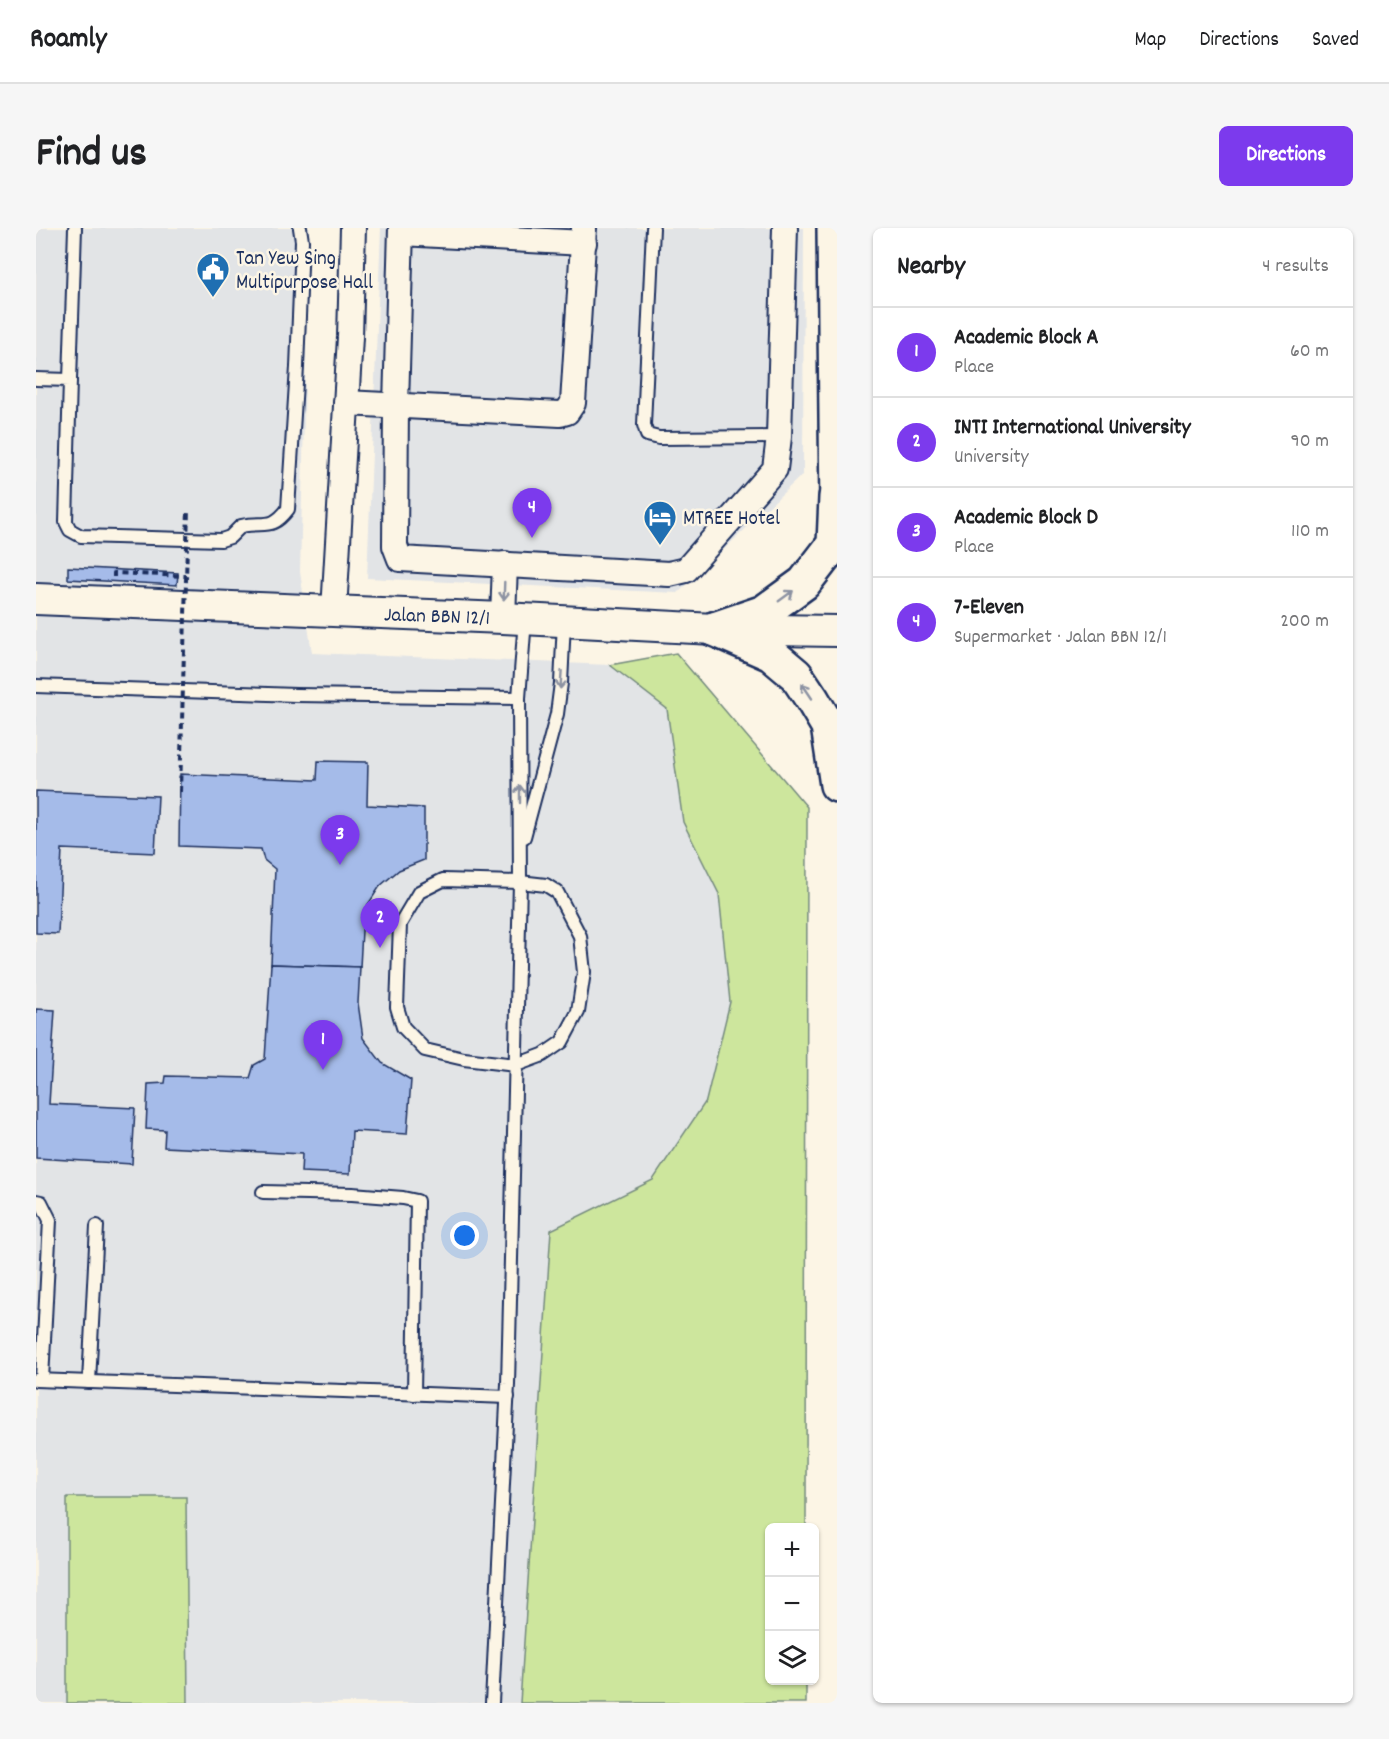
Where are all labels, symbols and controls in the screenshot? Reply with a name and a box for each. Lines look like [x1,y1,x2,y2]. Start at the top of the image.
text: Roamly [30,21,106,61]
text: Map [1135,26,1166,56]
text: Directions [1199,26,1279,56]
text: Saved [1312,26,1359,56]
text: Find us [36,126,147,186]
button: Directions [1219,126,1353,186]
place label: Tan Yew Sing Multipurpose Hall [236,245,373,299]
text: Nearby [897,249,965,286]
public building icon: Tan Yew Sing Multipurpose Hall [195,251,231,298]
text: 4 results [1262,253,1329,281]
text: Academic Block A [954,323,1099,354]
text: 1 [914,338,919,366]
text: 60 m [1290,338,1329,366]
text: Place [954,354,994,382]
text: INTI International University [954,413,1191,444]
text: 2 [912,428,921,456]
text: 90 m [1291,428,1329,456]
text: University [954,444,1029,472]
pin: 4 [512,488,552,538]
hotel icon: MTREE Hotel [642,499,678,546]
text: Academic Block D [954,503,1098,534]
place label: MTREE Hotel [683,505,780,535]
text: 3 [912,518,921,546]
text: 110 m [1291,518,1329,546]
text: Place [954,534,994,562]
one-way arrow [498,581,510,601]
one-way arrow [777,590,793,602]
text: 7-Eleven [954,593,1024,624]
street label: Jalan BBN 12/1 [383,601,491,635]
text: 4 [912,608,921,636]
text: 200 m [1280,608,1329,636]
text: Supermarket · Jalan BBN 12/1 [954,624,1167,652]
one-way arrow [555,669,566,689]
one-way arrow [801,684,813,700]
one-way arrow [514,784,526,804]
pin: 3 [320,816,360,865]
pin: 2 [360,898,400,948]
pin: 1 [304,1020,342,1070]
your location [450,1221,479,1250]
map controls [765,1523,819,1685]
button: + [765,1523,819,1577]
button: − [765,1577,819,1631]
button: layers [765,1631,819,1685]

